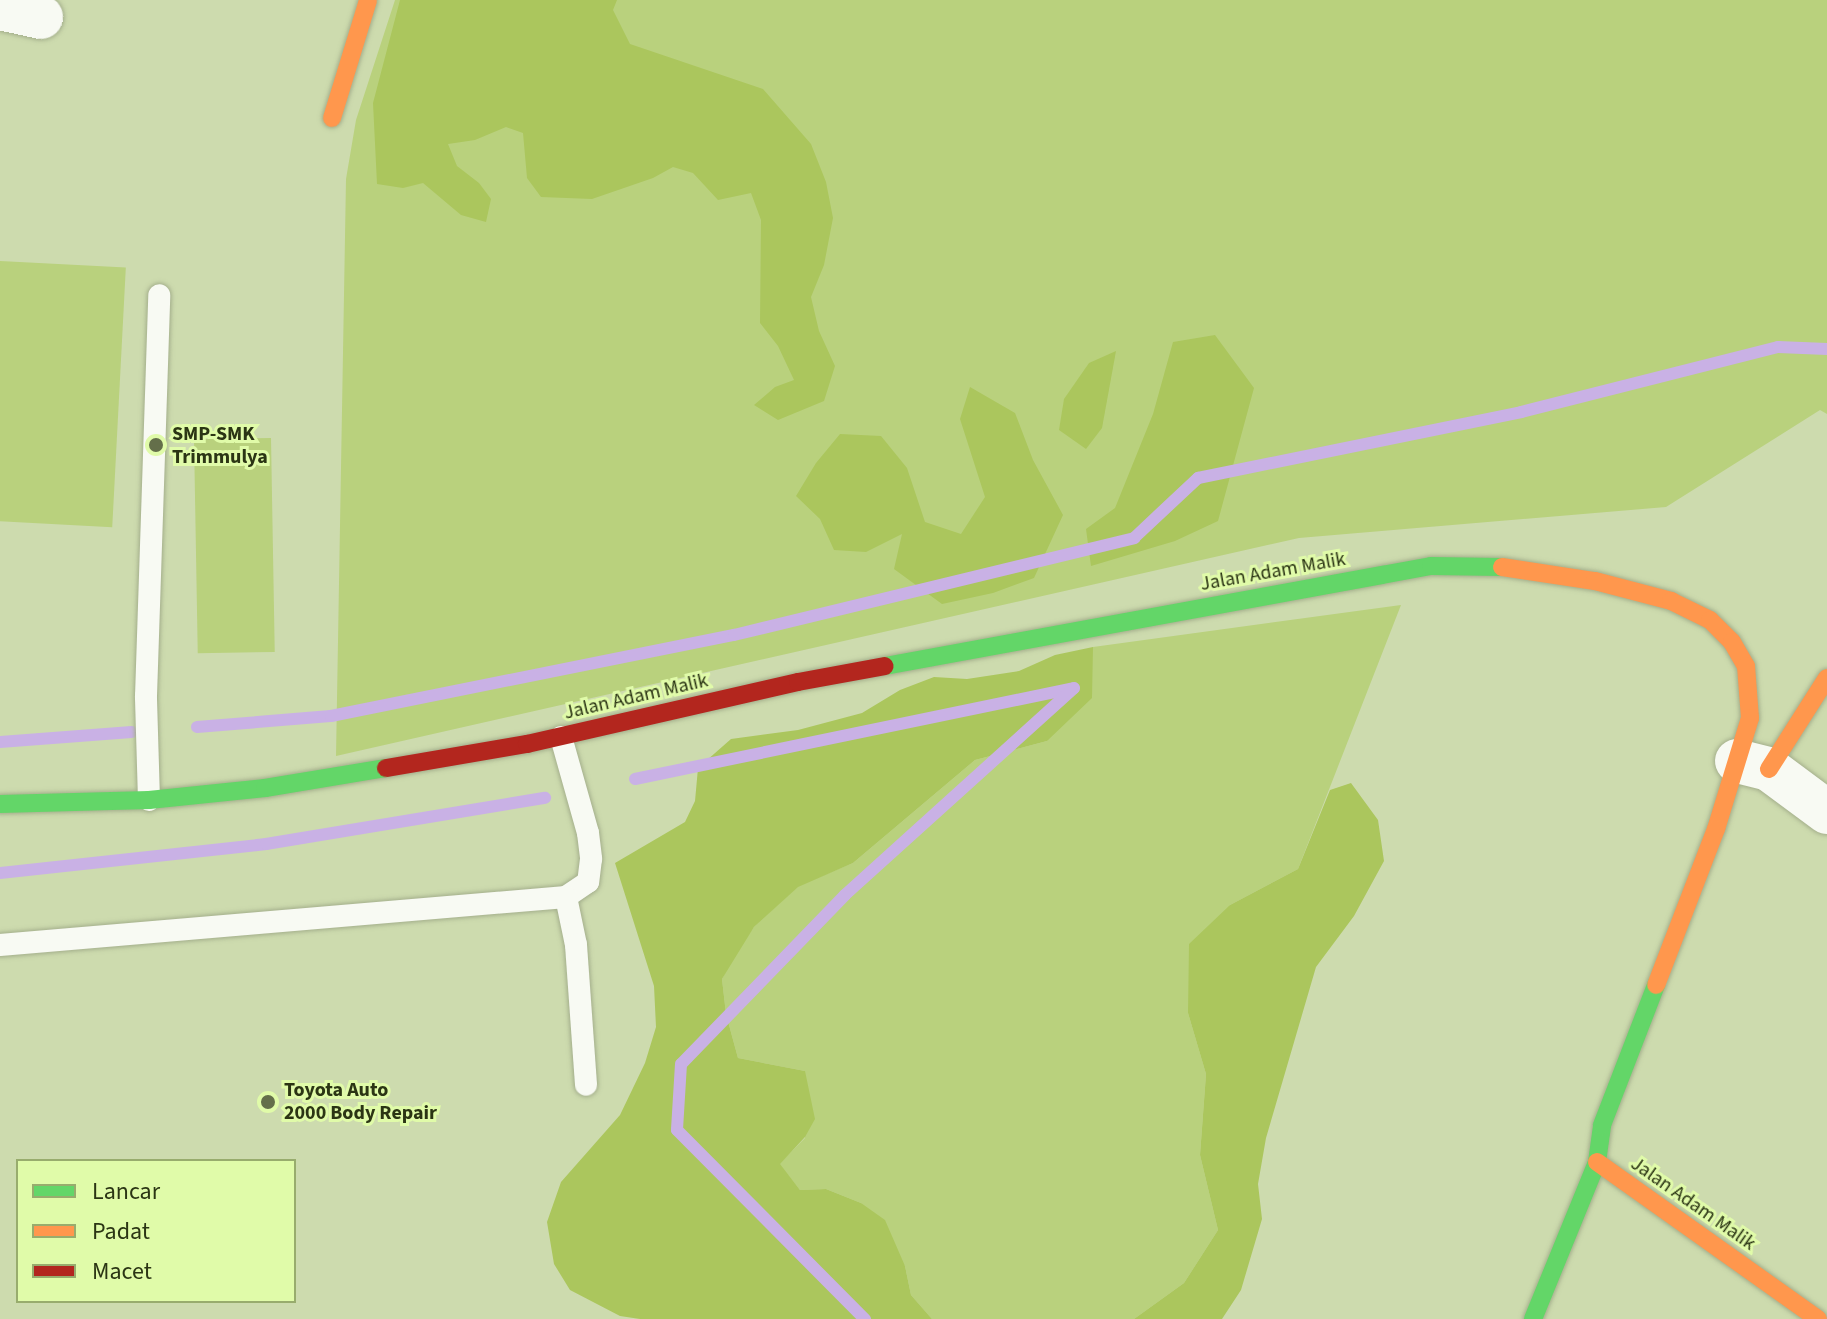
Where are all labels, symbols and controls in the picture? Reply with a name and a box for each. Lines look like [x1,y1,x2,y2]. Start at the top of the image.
place label: SMP-SMK Trimmulya [172,422,268,469]
marker: SMP-SMK Trimmulya [147,436,165,454]
street label: Jalan Adam Malik [1199,547,1347,597]
street label: Jalan Adam Malik [562,669,710,725]
place label: Toyota Auto 2000 Body Repair [284,1078,437,1125]
marker: Toyota Auto 2000 Body Repair [259,1093,277,1111]
street label: Jalan Adam Malik [1626,1152,1760,1256]
legend [16,1159,296,1303]
text: Lancar [92,1174,160,1209]
text: Padat [92,1214,150,1249]
text: Macet [92,1254,152,1289]

